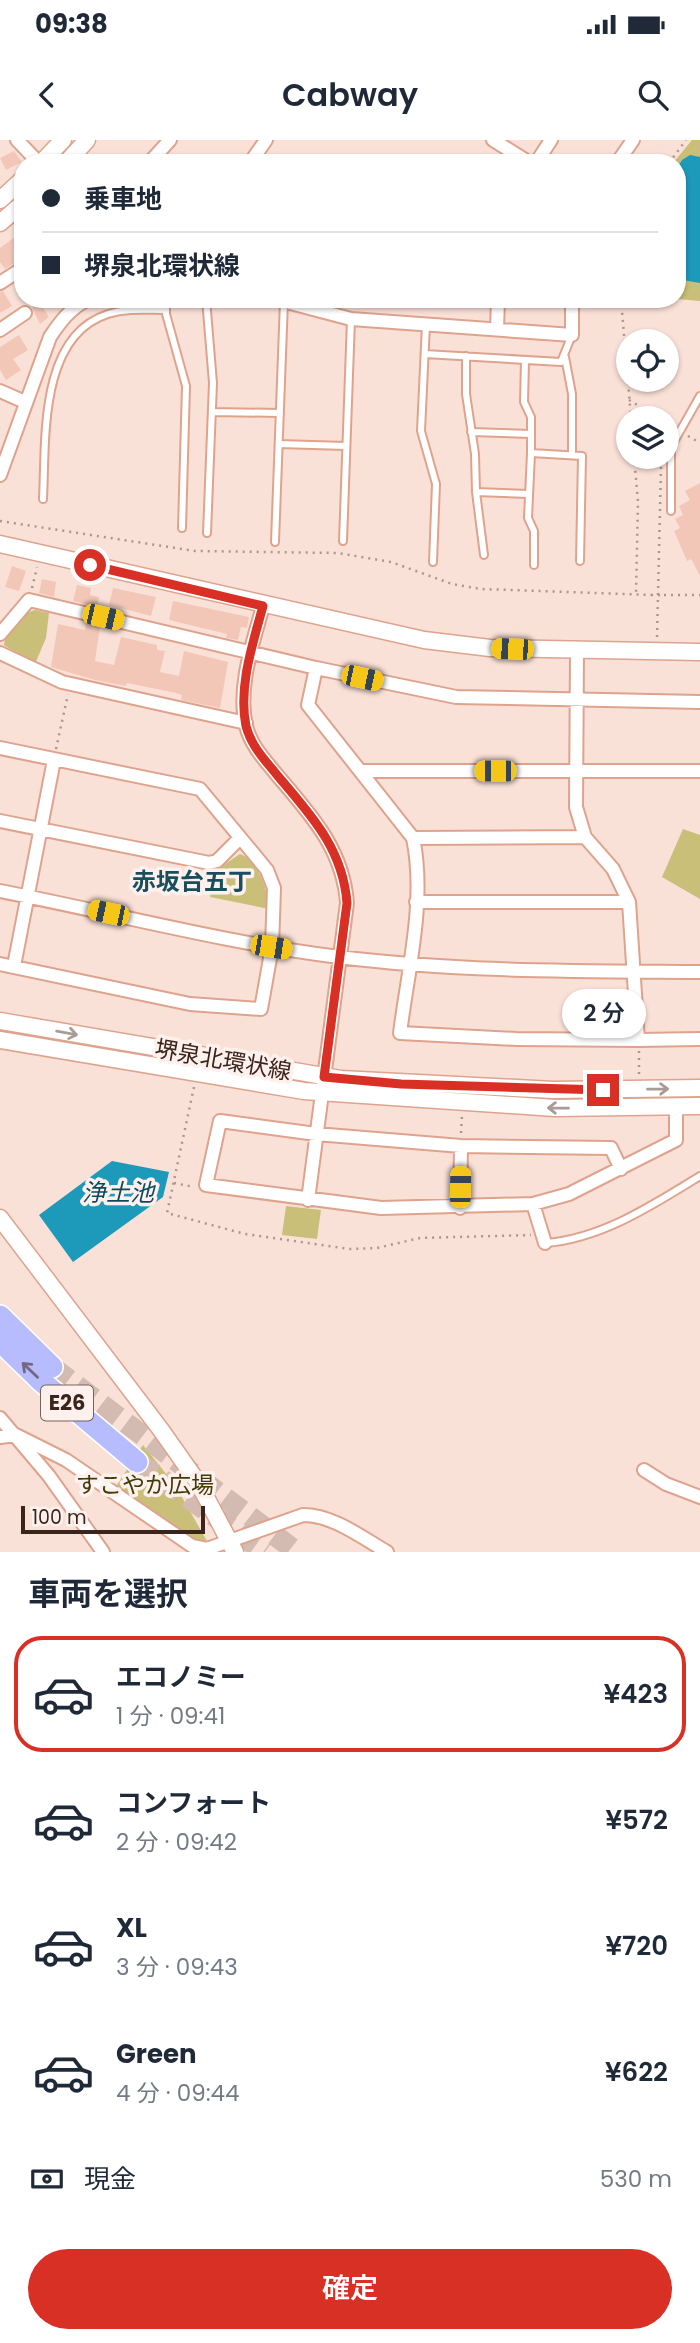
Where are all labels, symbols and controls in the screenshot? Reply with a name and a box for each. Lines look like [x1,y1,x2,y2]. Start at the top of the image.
text: 09:38 [35,6,108,42]
text: Cabway [282,72,418,117]
icon: back [28,76,66,114]
icon: search [634,76,672,114]
text: 乗車地 [84,181,162,217]
text: 堺泉北環状線 [84,248,240,284]
map controls [616,329,679,469]
button: locate [616,329,679,392]
button: layers [616,406,679,469]
route start [74,549,106,581]
car [81,602,126,632]
car [491,638,534,660]
car [340,663,385,693]
car [475,761,517,782]
district label: 赤坂台五丁 [132,865,252,898]
car [86,898,131,928]
car [249,933,294,961]
callout: 2 分 [561,988,645,1038]
text: 2 分 [583,997,625,1029]
one-way arrow [55,1027,78,1040]
street label: 堺泉北環状線 [152,1032,294,1088]
route end [587,1074,619,1106]
one-way arrow [646,1082,669,1096]
one-way arrow [547,1101,570,1115]
car [450,1166,471,1208]
water label: 浄土池 [82,1176,156,1209]
one-way arrow [22,1361,39,1378]
road number: E26 [41,1386,93,1420]
park label: すこやか広場 [76,1469,214,1501]
scale bar [21,1503,205,1535]
text: 100 m [32,1504,87,1531]
text: 車両を選択 [28,1571,188,1616]
text: エコノミー [116,1659,246,1695]
icon: car [32,1663,95,1726]
text: ¥423 [604,1676,668,1712]
text: 1 分 · 09:41 [116,1700,225,1732]
text: コンフォート [116,1785,271,1821]
icon: car [32,1789,95,1852]
text: ¥572 [606,1802,668,1838]
text: 2 分 · 09:42 [116,1826,237,1858]
text: XL [116,1910,147,1946]
icon: car [32,1915,95,1978]
text: ¥720 [605,1928,668,1964]
text: 3 分 · 09:43 [116,1951,238,1983]
text: Green [116,2036,197,2072]
icon: car [32,2041,95,2104]
text: ¥622 [605,2054,668,2090]
text: 4 分 · 09:44 [116,2077,240,2109]
icon: cash [28,2160,66,2198]
text: 現金 [84,2161,136,2197]
text: 530 m [600,2163,672,2195]
button: 確定 [28,2249,672,2329]

